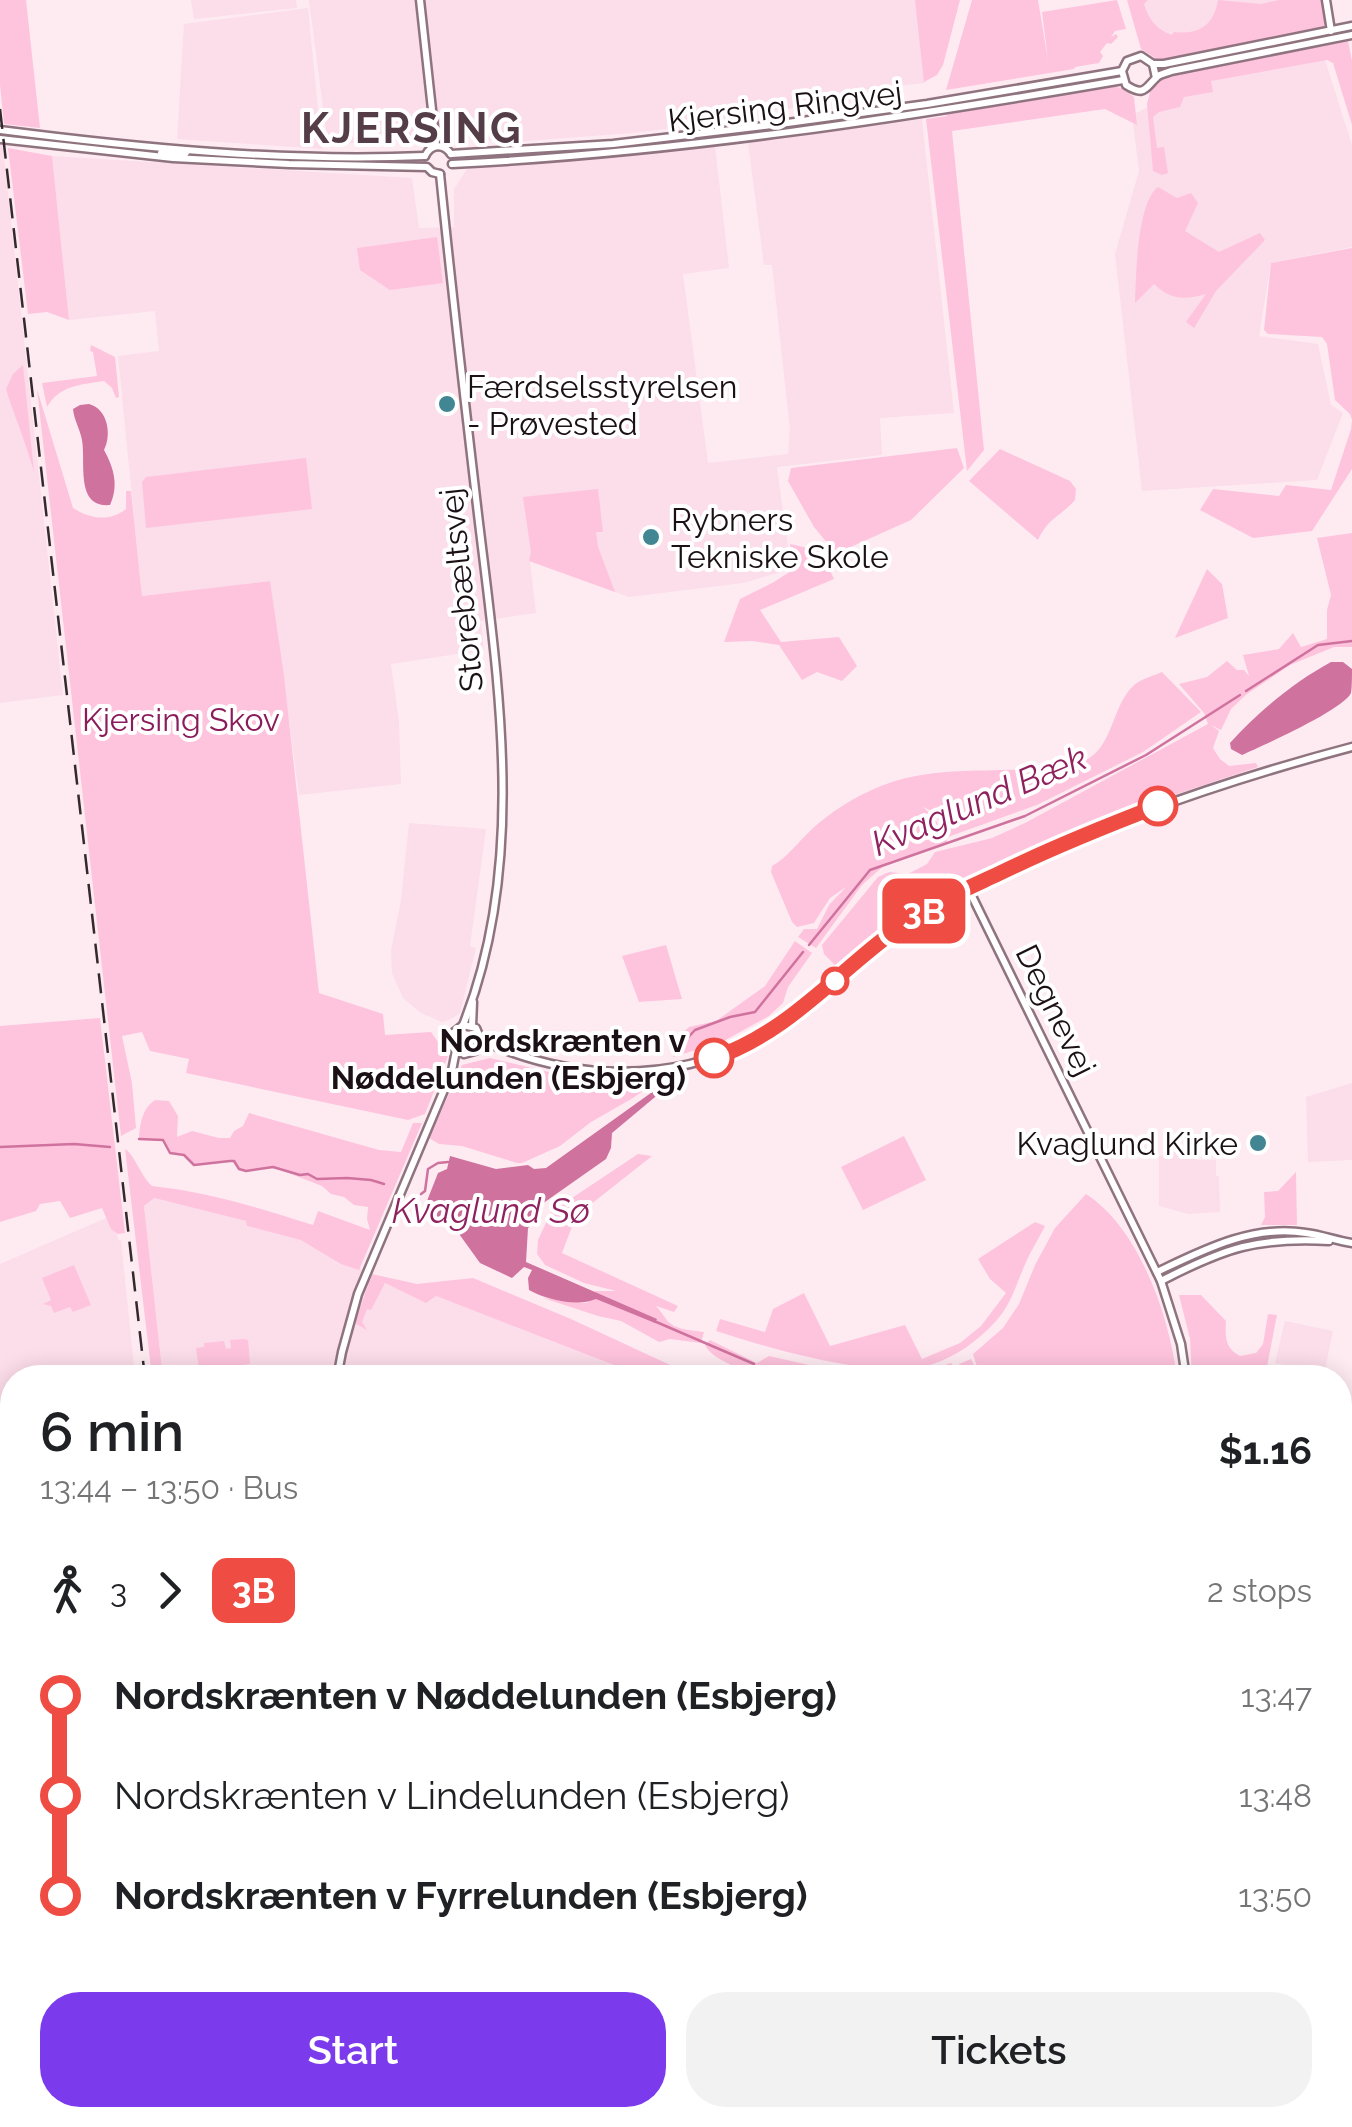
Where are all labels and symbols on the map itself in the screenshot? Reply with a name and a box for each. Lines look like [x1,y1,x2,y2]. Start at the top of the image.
street label: Kjersing Ringvej [666,73,904,139]
district label: KJERSING [301,104,523,153]
place label: Færdselsstyrelsen - Prøvested [467,368,737,442]
marker: Færdselsstyrelsen - Prøvested [436,393,458,415]
street label: Storebæltsvej [432,486,490,694]
place label: Rybners Tekniske Skole [671,501,889,575]
marker: Rybners Tekniske Skole [640,526,662,548]
park label: Kjersing Skov [82,701,280,738]
water label: Kvaglund Bæk [865,736,1093,864]
unlabelled marker [1139,787,1177,825]
line badge: 3B [879,878,969,944]
street label: Degnevej [1008,939,1104,1081]
unlabelled marker [822,968,848,994]
place label: Nordskrænten v Nøddelunden (Esbjerg) [331,1022,686,1096]
marker: Nordskrænten v Nøddelunden (Esbjerg) [695,1039,733,1077]
place label: Kvaglund Kirke [1017,1125,1238,1162]
marker: Kvaglund Kirke [1247,1132,1269,1154]
water label: Kvaglund Sø [392,1190,590,1231]

